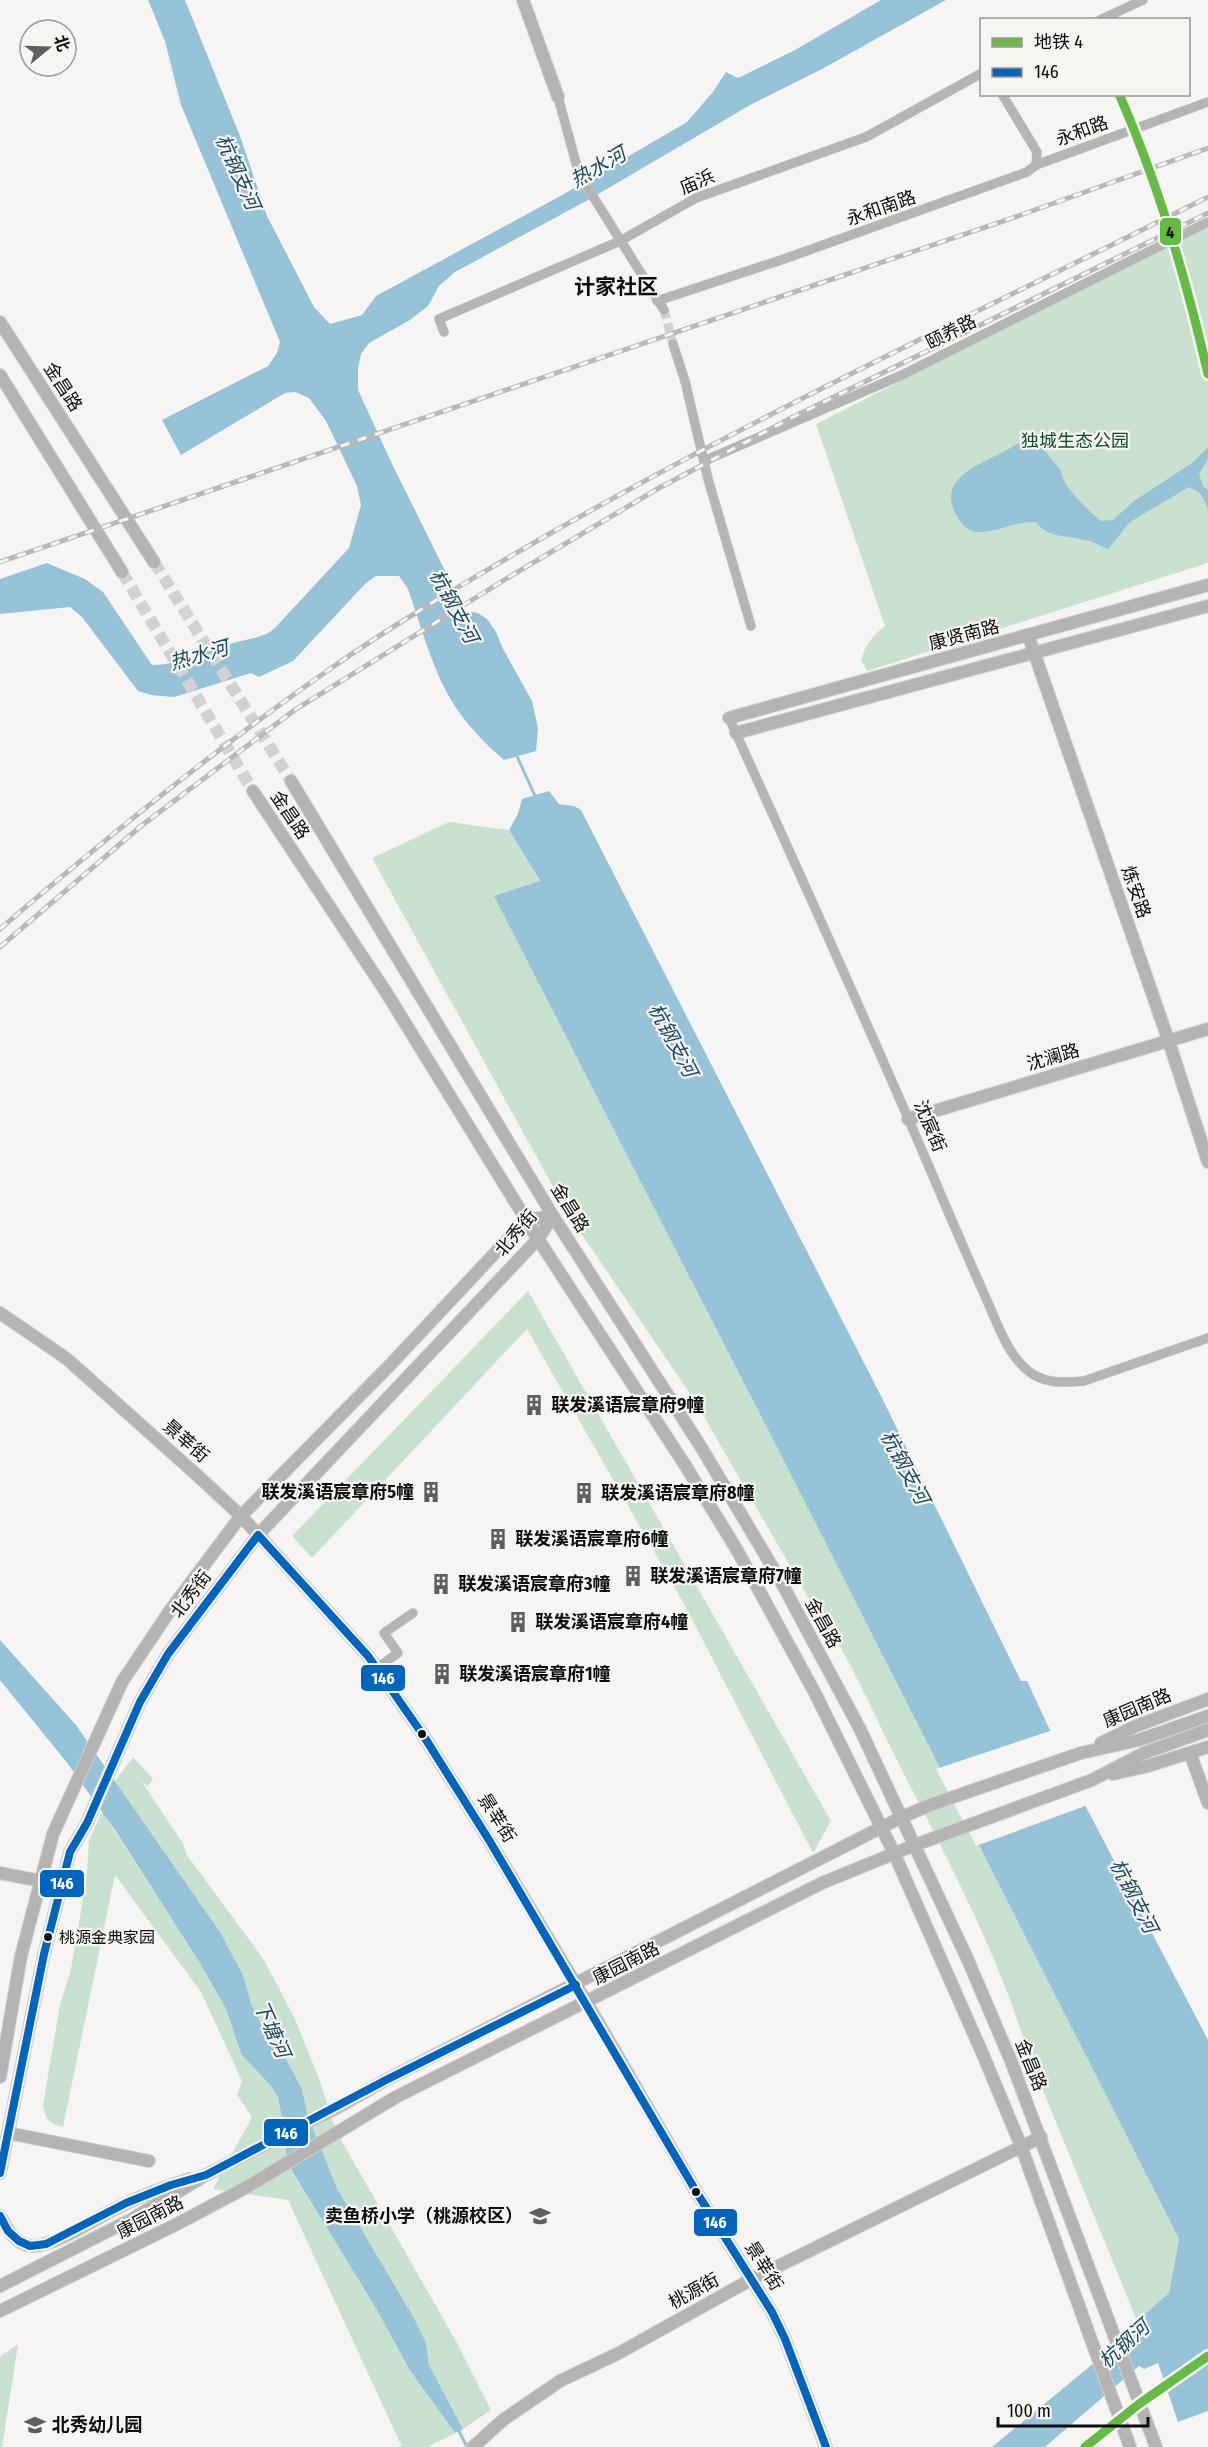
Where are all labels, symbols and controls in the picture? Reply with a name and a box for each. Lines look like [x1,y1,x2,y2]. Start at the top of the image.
north arrow [18,18,78,78]
legend [980,18,1190,96]
text: 地铁 4 [1034,31,1083,53]
text: 北 [50,33,73,54]
text: 146 [1034,61,1059,83]
street label: 永和路 [1053,111,1111,151]
water label: 杭钢支河 [211,131,267,217]
water label: 热水河 [566,140,633,192]
street label: 庙浜 [676,165,718,199]
street label: 永和南路 [843,186,919,230]
line badge: 4 [1159,217,1182,246]
text: 4 [1166,223,1174,242]
district label: 计家社区 [574,274,658,300]
street label: 颐养路 [922,310,980,354]
street label: 金昌路 [39,358,87,416]
park label: 独城生态公园 [1021,430,1129,452]
water label: 杭钢支河 [425,565,485,650]
street label: 康贤南路 [926,615,1002,655]
water label: 热水河 [167,634,235,675]
street label: 金昌路 [266,786,314,844]
street label: 炼安路 [1117,863,1155,921]
water label: 杭钢支河 [644,999,704,1084]
street label: 沈澜路 [1024,1039,1082,1075]
street label: 沈宸街 [909,1097,951,1155]
street label: 金昌路 [546,1179,594,1237]
street label: 北秀街 [490,1205,542,1261]
building icon: 联发溪语宸章府9幢 [522,1393,546,1417]
place label: 联发溪语宸章府9幢 [551,1394,704,1416]
street label: 景莘街 [158,1415,214,1467]
water label: 杭钢支河 [876,1426,936,1511]
building icon: 联发溪语宸章府5幢 [419,1480,443,1504]
place label: 联发溪语宸章府5幢 [261,1481,414,1503]
building icon: 联发溪语宸章府8幢 [572,1481,596,1505]
place label: 联发溪语宸章府8幢 [601,1482,755,1504]
building icon: 联发溪语宸章府6幢 [486,1527,510,1551]
place label: 联发溪语宸章府6幢 [515,1528,668,1550]
building icon: 联发溪语宸章府7幢 [621,1564,645,1588]
place label: 联发溪语宸章府7幢 [650,1565,802,1587]
street label: 北秀街 [166,1566,216,1622]
building icon: 联发溪语宸章府3幢 [429,1572,453,1596]
place label: 联发溪语宸章府3幢 [458,1573,611,1595]
street label: 金昌路 [800,1594,846,1652]
building icon: 联发溪语宸章府4幢 [506,1610,530,1634]
place label: 联发溪语宸章府4幢 [535,1611,688,1633]
building icon: 联发溪语宸章府1幢 [430,1662,454,1686]
place label: 联发溪语宸章府1幢 [459,1663,611,1685]
line badge: 146 [360,1664,406,1692]
text: 146 [371,1669,395,1688]
street label: 康园南路 [1100,1684,1174,1732]
unlabelled marker [416,1728,428,1740]
street label: 景莘街 [473,1789,521,1847]
water label: 杭钢支河 [1105,1855,1165,1941]
line badge: 146 [39,1869,85,1898]
text: 146 [50,1874,74,1893]
place label: 桃源金典家园 [59,1928,155,1947]
marker: 桃源金典家园 [42,1931,54,1943]
street label: 康园南路 [589,1937,663,1989]
water label: 下塘河 [249,1997,297,2065]
street label: 金昌路 [1011,2036,1051,2094]
line badge: 146 [263,2118,309,2147]
text: 146 [274,2124,298,2143]
unlabelled marker [690,2186,702,2198]
street label: 康园南路 [113,2191,187,2243]
school or university icon: 卖鱼桥小学（桃源校区） [528,2204,552,2228]
place label: 卖鱼桥小学（桃源校区） [325,2205,523,2227]
line badge: 146 [693,2208,738,2237]
text: 146 [703,2213,727,2232]
street label: 景莘街 [740,2237,788,2295]
street label: 桃源街 [665,2268,723,2314]
water label: 杭钢河 [1094,2312,1157,2373]
scale bar [998,2390,1148,2428]
text: 100 m [1007,2400,1051,2422]
school or university icon: 北秀幼儿园 [23,2413,47,2437]
place label: 北秀幼儿园 [52,2414,142,2436]

